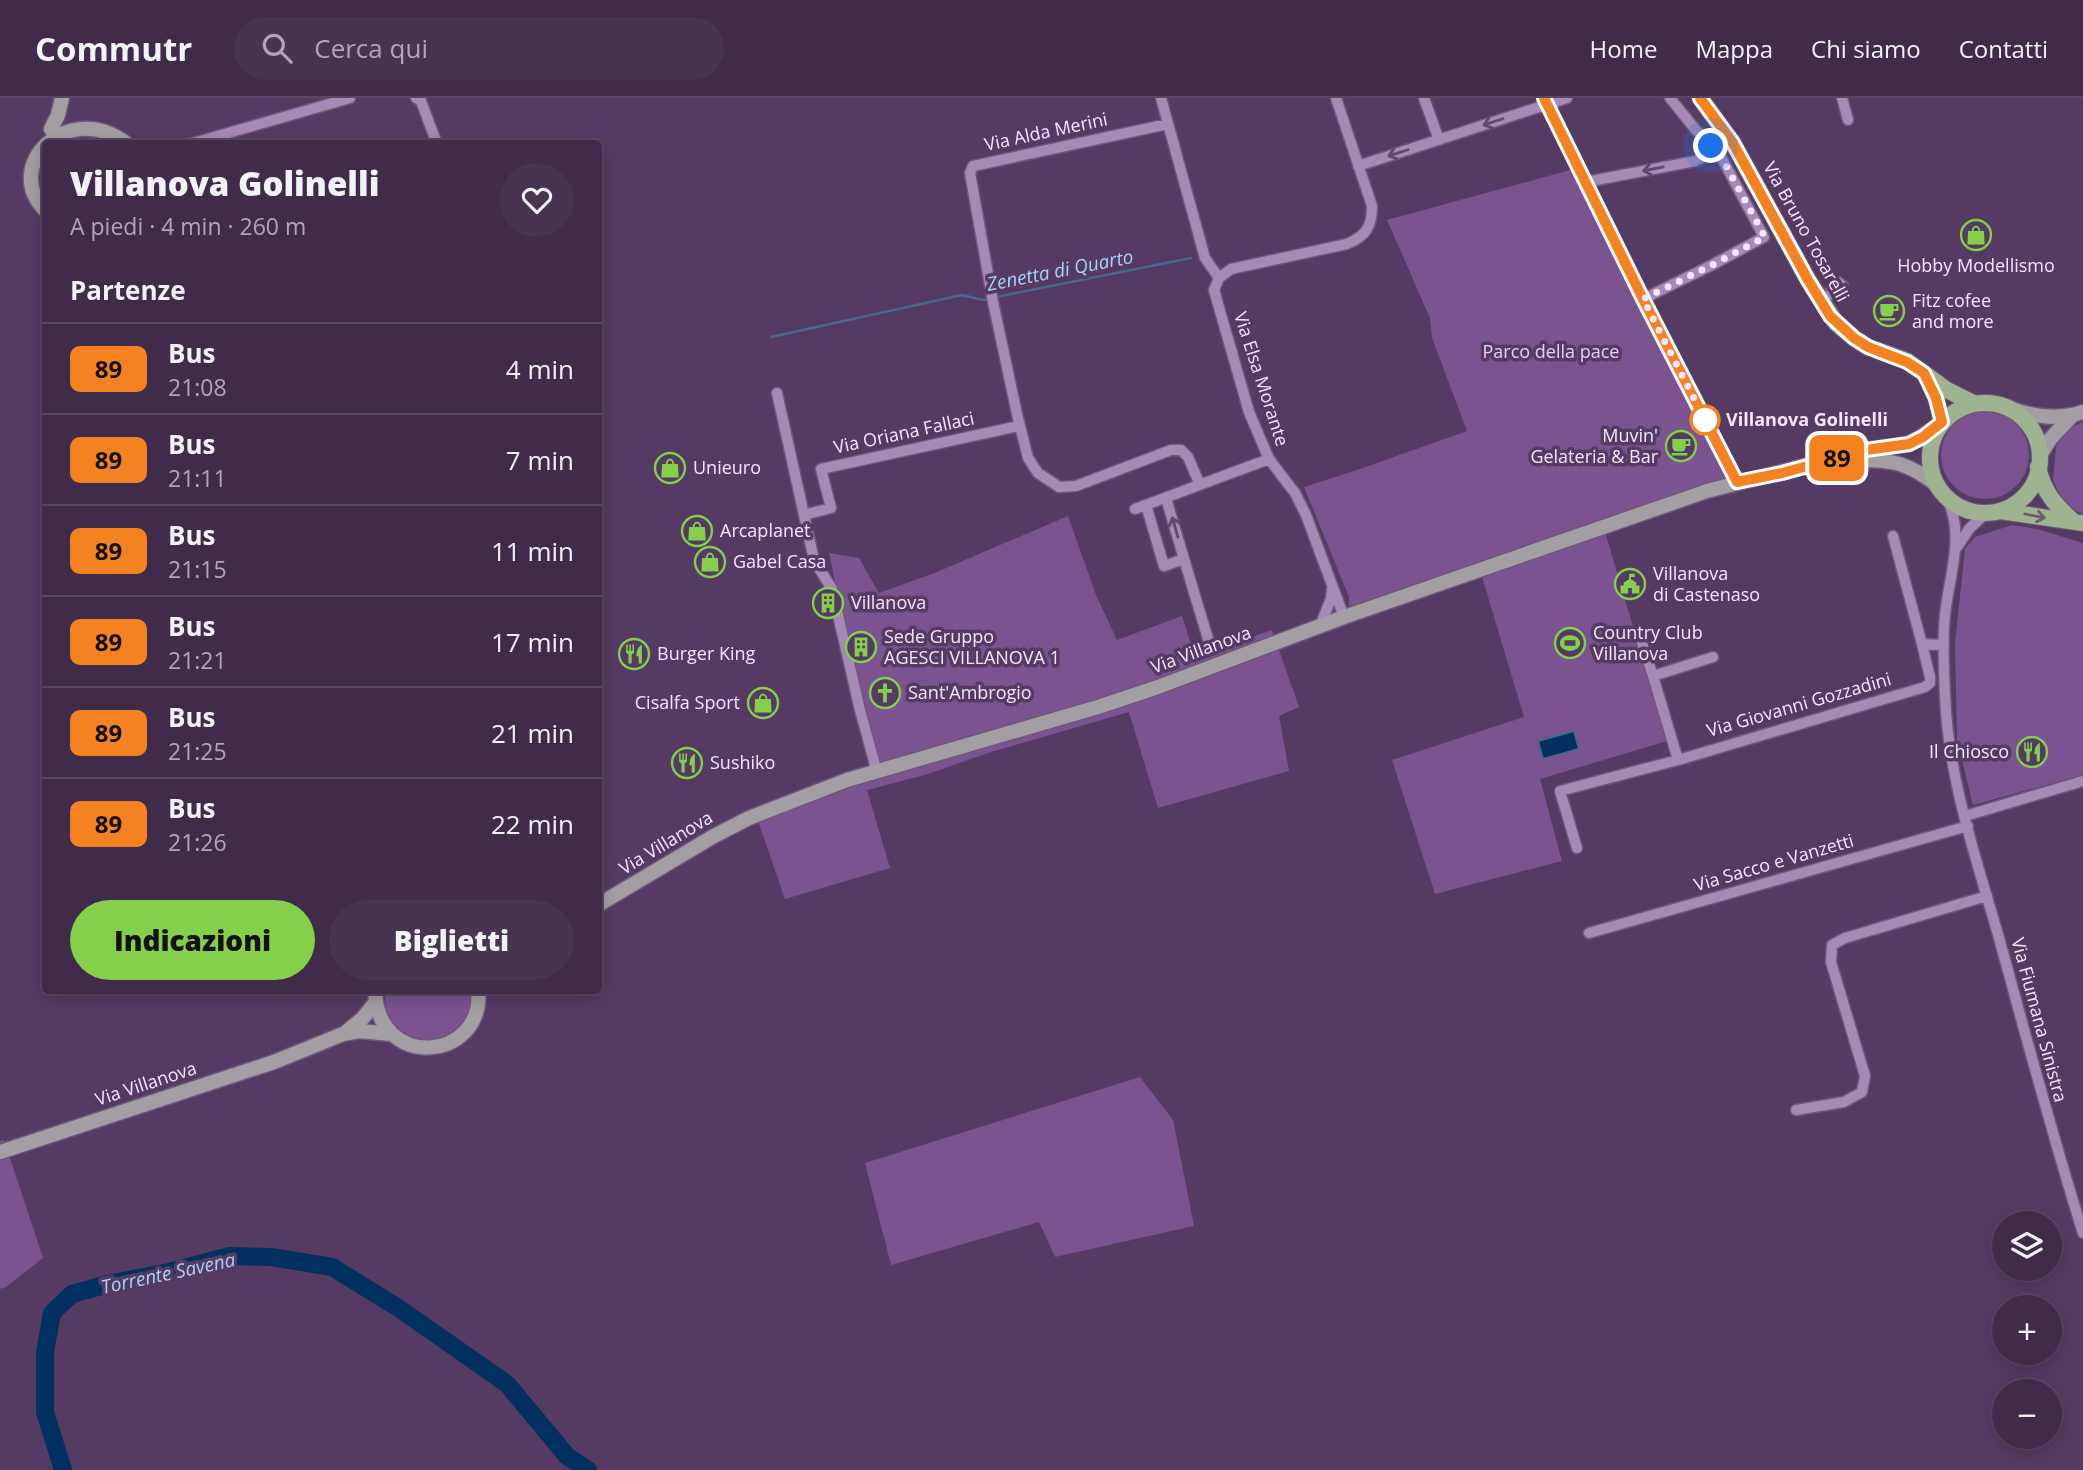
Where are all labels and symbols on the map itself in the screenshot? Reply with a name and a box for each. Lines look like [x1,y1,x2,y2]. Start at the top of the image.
street label: Via Alda Merini [982,106,1110,156]
one-way arrow [1483,117,1505,130]
your location [1693,128,1728,163]
one-way arrow [1388,148,1410,160]
street label: Via Bruno Tosarelli [1758,157,1855,306]
one-way arrow [1642,163,1665,176]
shop icon: Hobby Modellismo [1959,218,1993,252]
water label: Zenetta di Quarto [984,243,1135,297]
place label: Hobby Modellismo [1897,253,2055,277]
place label: Fitz cofee and more [1912,288,1994,333]
cafe icon: Fitz cofee and more [1872,294,1906,328]
street label: Via Elsa Morante [1229,309,1295,449]
park label: Parco della pace [1483,339,1619,363]
street label: Via Oriana Fallaci [831,405,976,459]
marker: Villanova Golinelli [1690,405,1720,435]
place label: Villanova Golinelli [1726,407,1888,431]
place label: Muvin' Gelateria & Bar [1530,423,1659,468]
cafe icon: Muvin' Gelateria & Bar [1664,429,1698,463]
line badge: 89 [1806,435,1868,481]
shop icon: Unieuro [653,451,687,485]
place label: Unieuro [693,455,761,479]
one-way arrow [2023,510,2046,523]
shop icon: Arcaplanet [680,514,714,548]
one-way arrow [1168,516,1181,539]
place label: Arcaplanet [720,518,810,542]
shop icon: Gabel Casa [693,545,727,579]
place label: Gabel Casa [733,549,826,573]
place label: Villanova di Castenaso [1653,561,1760,606]
public building icon: Villanova di Castenaso [1613,567,1647,601]
building icon: Villanova [811,586,845,620]
place label: Villanova [851,590,926,614]
street label: Via Villanova [1147,620,1254,678]
place label: Country Club Villanova [1593,620,1703,665]
place label: Sede Gruppo AGESCI VILLANOVA 1 [884,624,1060,669]
sports icon: Country Club Villanova [1553,626,1587,660]
building icon: Sede Gruppo AGESCI VILLANOVA 1 [844,630,878,664]
restaurant icon: Burger King [617,637,651,671]
place label: Burger King [657,641,756,665]
street label: Via Giovanni Gozzadini [1704,666,1894,742]
church icon: Sant'Ambrogio [868,676,902,710]
place label: Sant'Ambrogio [908,680,1032,704]
shop icon: Cisalfa Sport [746,686,780,720]
place label: Cisalfa Sport [635,690,740,714]
restaurant icon: Il Chiosco [2015,735,2049,769]
place label: Il Chiosco [1929,739,2009,763]
restaurant icon: Sushiko [670,746,704,780]
place label: Sushiko [710,750,775,774]
street label: Via Villanova [614,805,717,880]
street label: Via Sacco e Vanzetti [1691,828,1856,896]
street label: Via Fiumana Sinistra [2006,935,2074,1105]
street label: Via Villanova [92,1055,199,1111]
water label: Torrente Savena [99,1246,238,1300]

